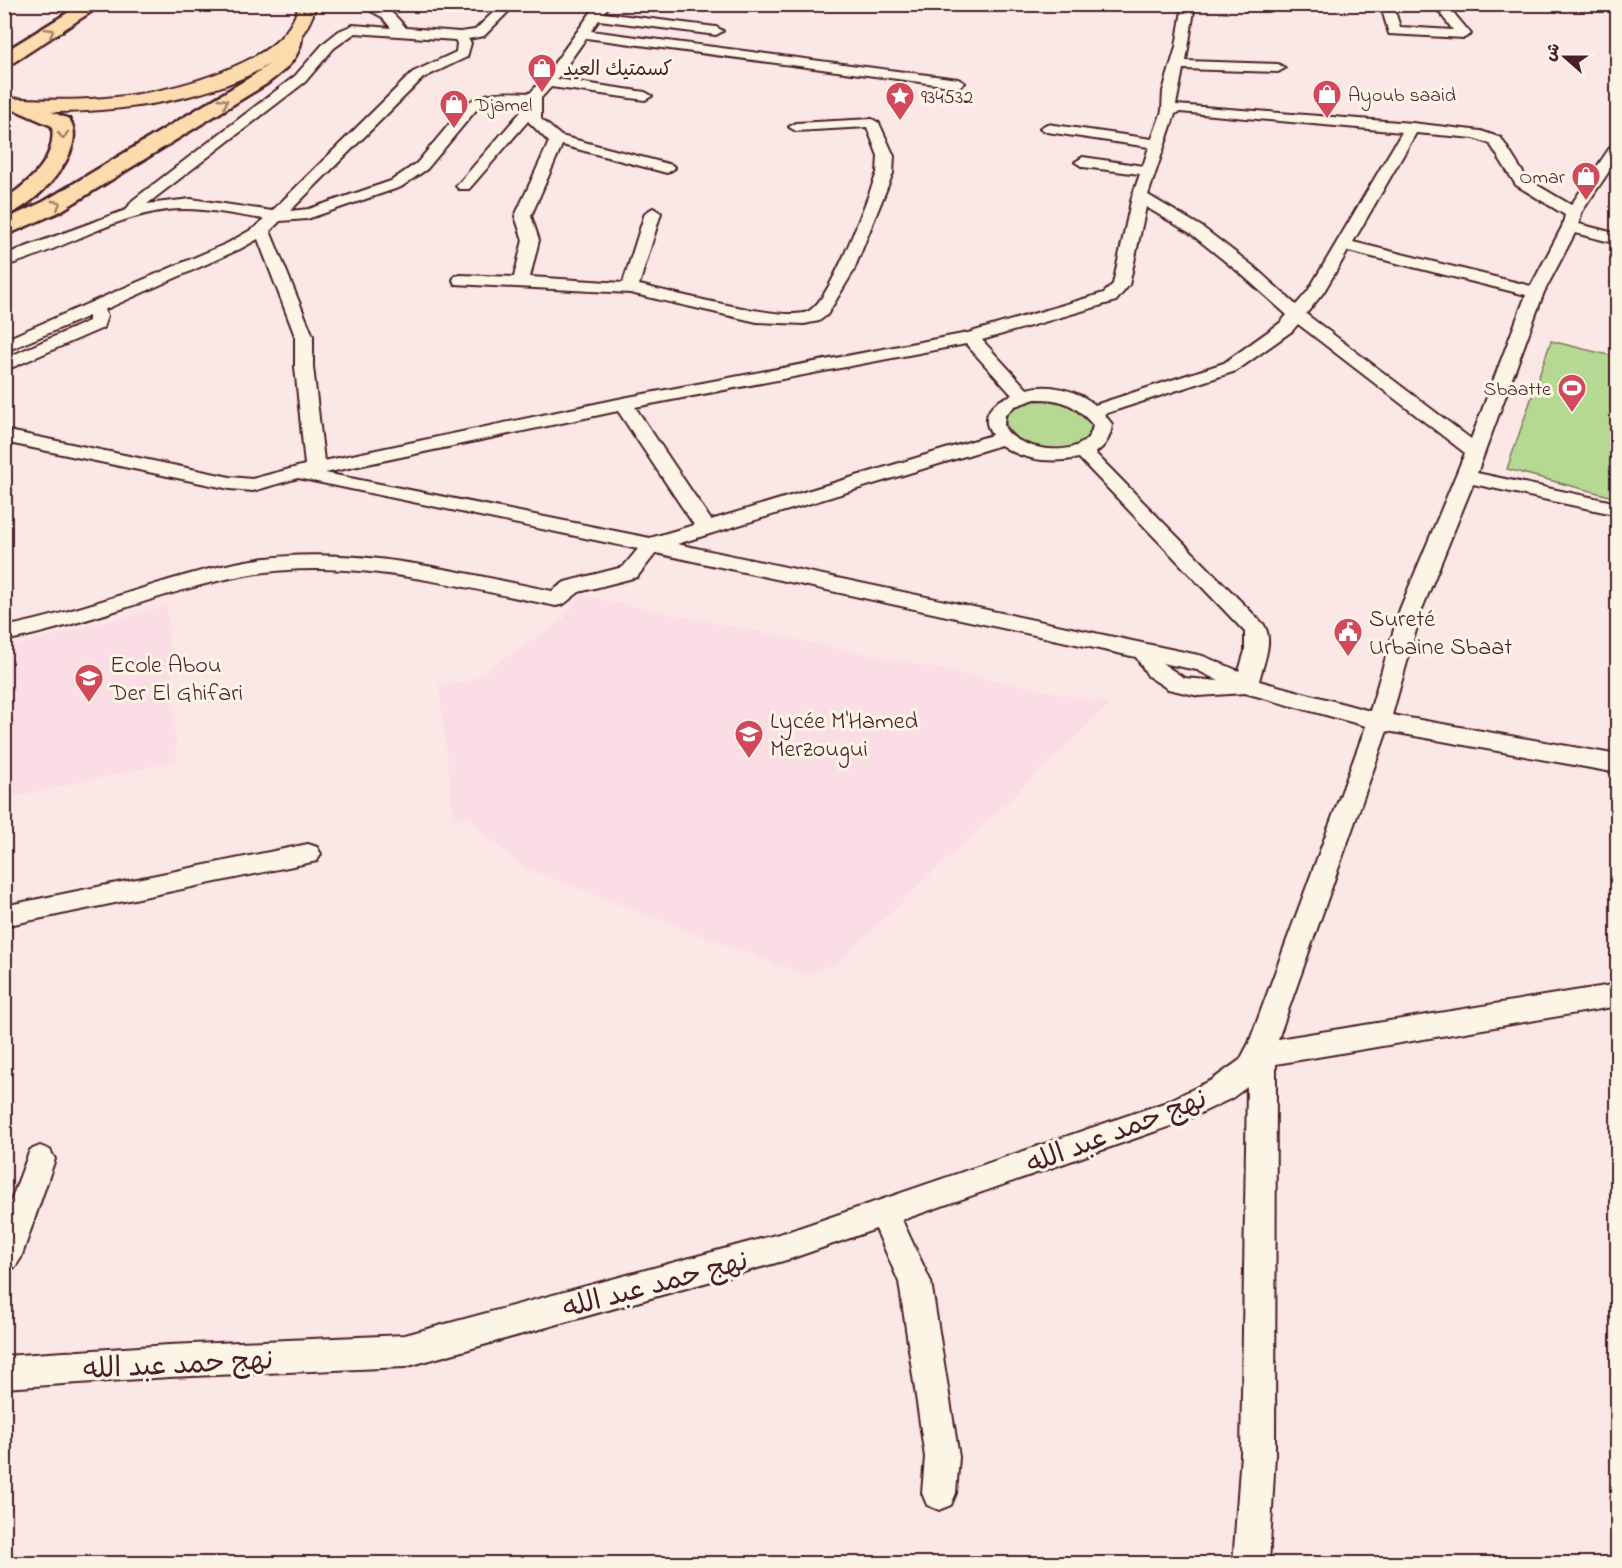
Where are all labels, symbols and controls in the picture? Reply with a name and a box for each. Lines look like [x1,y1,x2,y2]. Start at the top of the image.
north arrow [1535,27,1595,87]
one-way arrow [44,28,54,40]
text: ش [1539,40,1567,65]
shop icon: كسمتيك العيد [526,52,558,94]
place label: كسمتيك العيد [563,56,672,85]
shop icon: Ayoub saaid [1311,78,1343,120]
place icon: 934532 [884,80,916,122]
place label: Ayoub saaid [1348,82,1456,111]
place label: 934532 [921,84,973,113]
shop icon: Djamel [438,88,470,130]
place label: Djamel [474,92,532,121]
one-way arrow [218,98,228,110]
one-way arrow [57,131,70,140]
shop icon: Omar [1570,160,1602,202]
place label: Omar [1519,164,1566,193]
one-way arrow [51,199,61,211]
sports icon: Sbaatte [1556,372,1588,414]
place label: Sbaatte [1484,376,1551,405]
place label: Sureté Urbaine Sbaat [1369,603,1512,666]
public building icon: Sureté Urbaine Sbaat [1332,616,1364,658]
place label: Ecole Abou Der El Ghifari [109,649,243,712]
school or university icon: Ecole Abou Der El Ghifari [73,662,105,704]
place label: Lycée M'Hamed Merzougui [770,705,918,768]
school or university icon: Lycée M'Hamed Merzougui [733,718,765,760]
street label: نهج حمد عبد الله [1021,1080,1214,1187]
street label: نهج حمد عبد الله [559,1242,753,1331]
street label: نهج حمد عبد الله [82,1341,274,1392]

